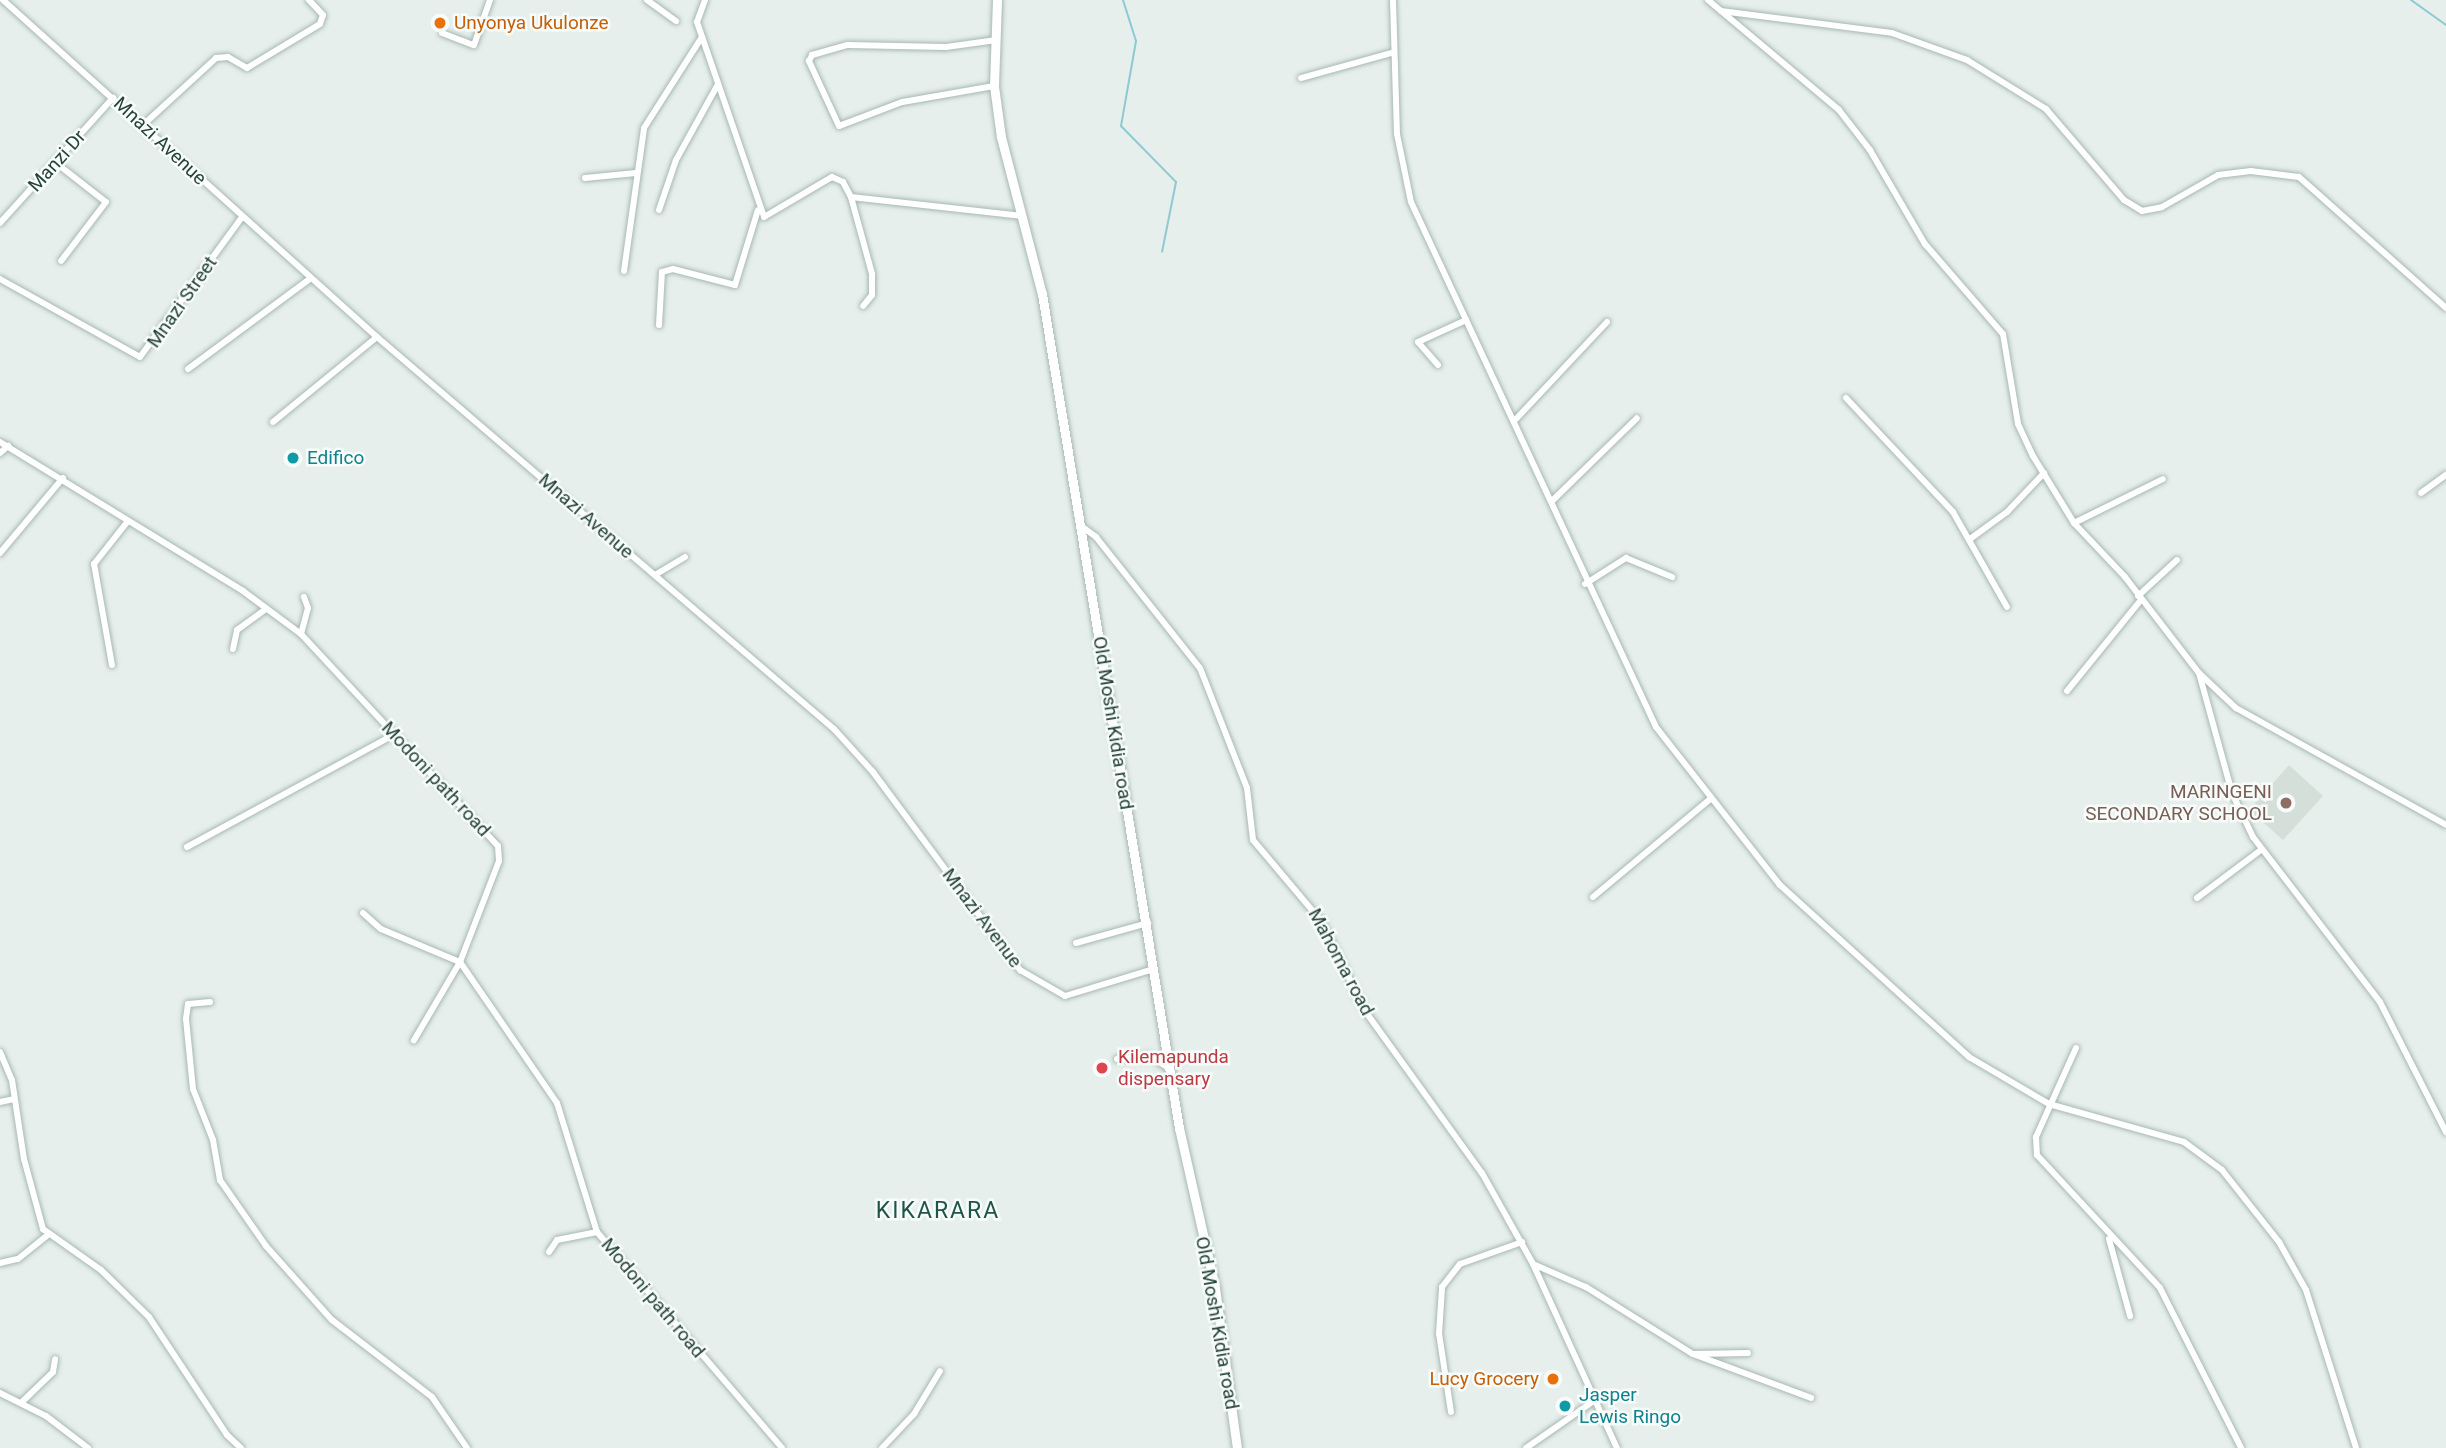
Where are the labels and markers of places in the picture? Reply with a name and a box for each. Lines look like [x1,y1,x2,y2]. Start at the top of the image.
place label: Unyonya Ukulonze [454,12,609,34]
marker: Unyonya Ukulonze [432,15,448,31]
place label: Edifico [307,447,364,469]
marker: Edifico [285,450,301,466]
place label: MARINGENI SECONDARY SCHOOL [2085,781,2272,825]
marker: MARINGENI SECONDARY SCHOOL [2278,795,2294,811]
place label: Kilemapunda dispensary [1118,1046,1229,1090]
marker: Kilemapunda dispensary [1092,1058,1112,1078]
place label: Lucy Grocery [1429,1368,1539,1390]
marker: Lucy Grocery [1545,1371,1561,1387]
place label: Jasper Lewis Ringo [1579,1384,1681,1428]
marker: Jasper Lewis Ringo [1557,1398,1573,1414]

